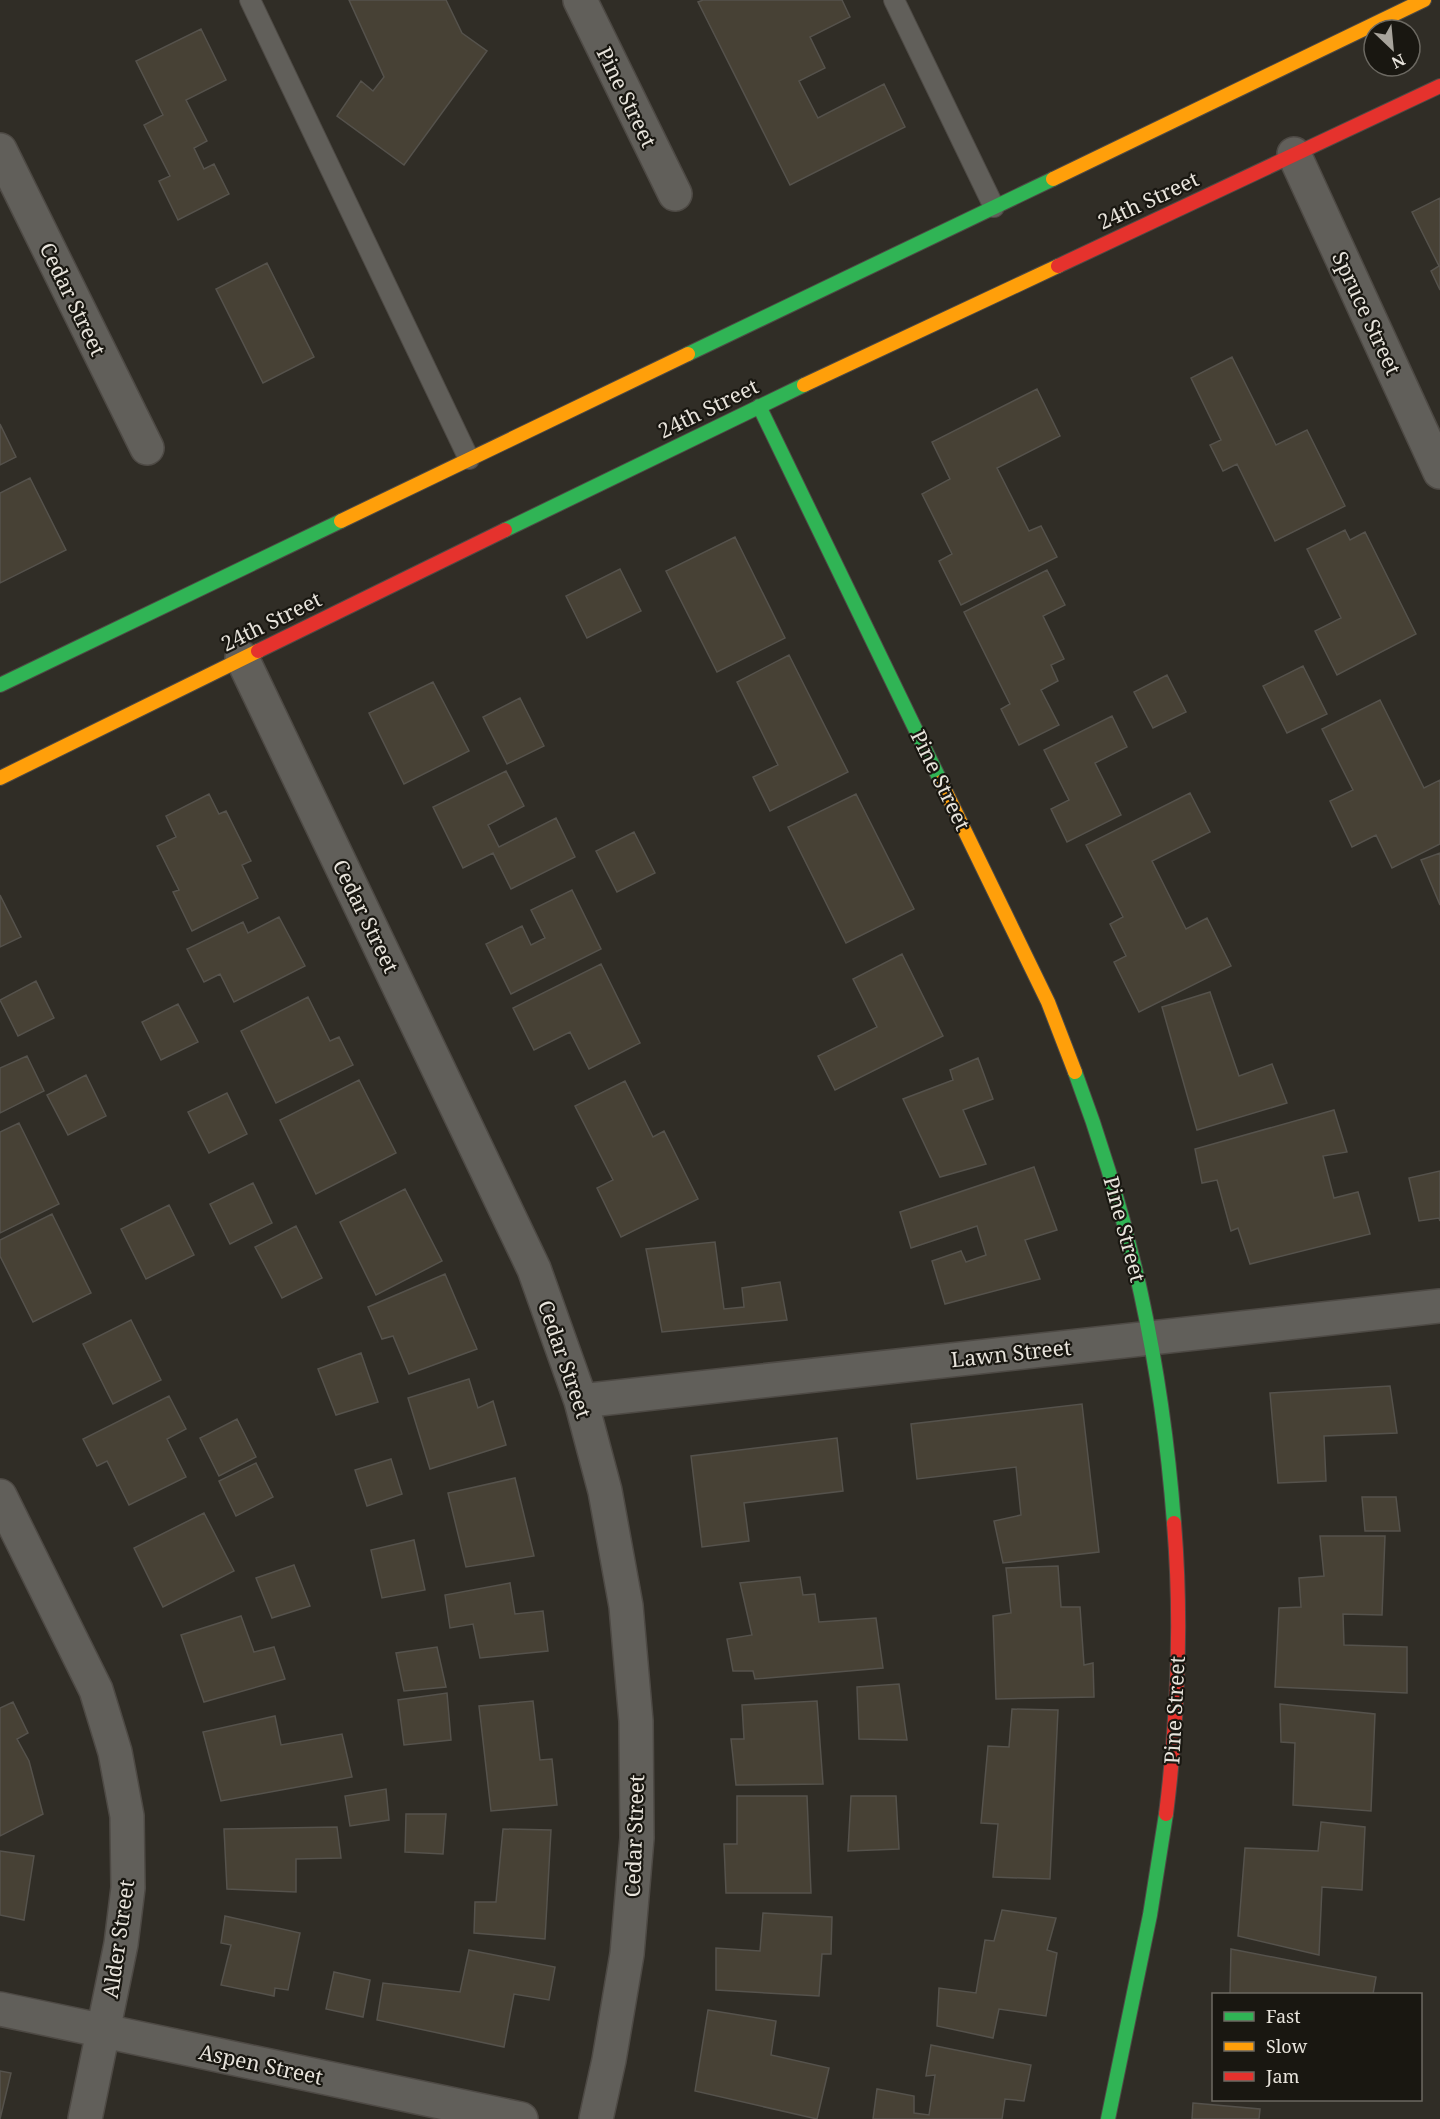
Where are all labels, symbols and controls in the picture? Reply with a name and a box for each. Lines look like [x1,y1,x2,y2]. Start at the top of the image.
north arrow [1362,18,1422,78]
street label: Pine Street [591,42,663,152]
text: N [1388,49,1409,74]
street label: 24th Street [1093,164,1203,236]
street label: Cedar Street [34,238,112,360]
street label: Spruce Street [1326,247,1408,379]
street label: 24th Street [653,372,763,444]
street label: 24th Street [216,585,326,657]
street label: Pine Street [905,725,977,835]
street label: Cedar Street [327,855,405,977]
street label: Pine Street [1097,1173,1153,1285]
street label: Cedar Street [532,1296,598,1422]
street label: Lawn Street [950,1333,1072,1373]
street label: Pine Street [1157,1655,1191,1765]
street label: Cedar Street [618,1774,650,1898]
street label: Alder Street [96,1878,140,2000]
legend [1212,1993,1422,2101]
text: Fast [1266,2004,1301,2028]
text: Slow [1266,2034,1308,2058]
street label: Aspen Street [196,2037,326,2091]
text: Jam [1265,2064,1300,2088]

